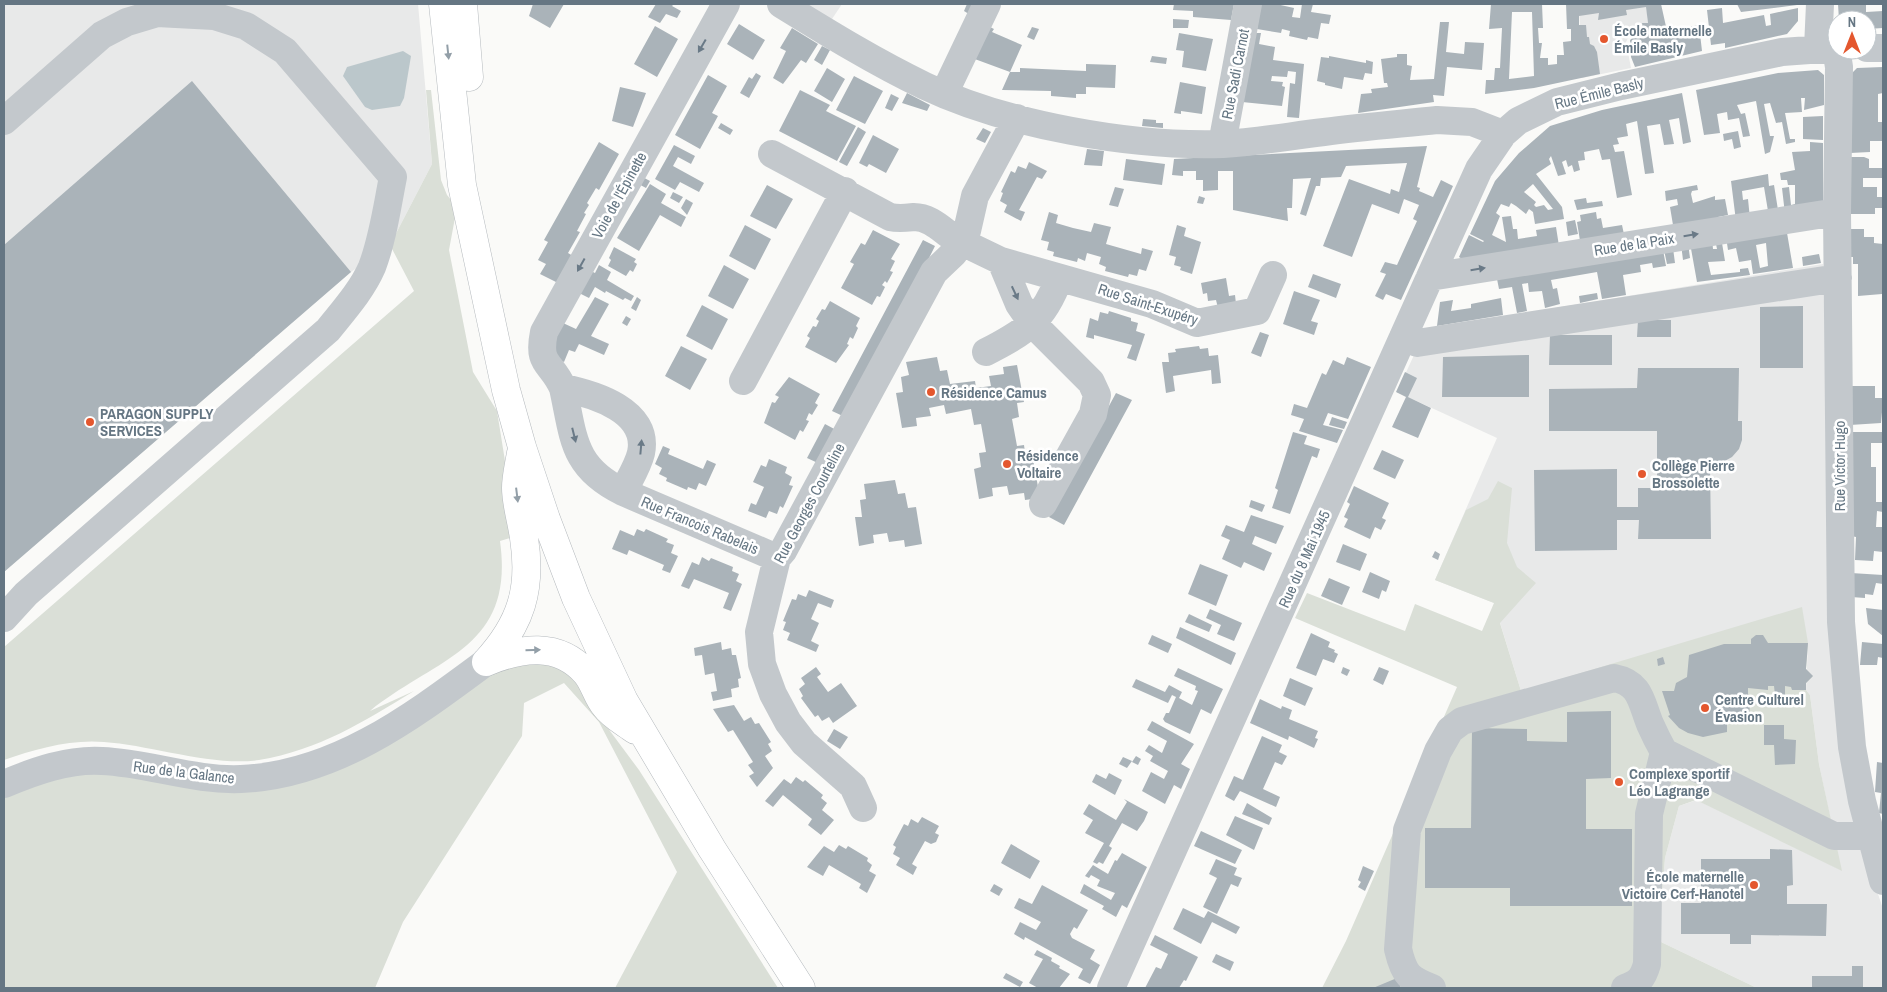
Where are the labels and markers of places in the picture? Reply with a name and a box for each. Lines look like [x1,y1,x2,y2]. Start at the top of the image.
place label: École maternelle Émile Basly [1614,20,1712,58]
marker: École maternelle Émile Basly [1598,33,1610,45]
place label: Résidence Camus [941,382,1047,403]
marker: Résidence Camus [925,386,937,398]
place label: PARAGON SUPPLY SERVICES [100,403,214,441]
marker: PARAGON SUPPLY SERVICES [84,416,96,428]
place label: Résidence Voltaire [1017,445,1079,483]
place label: Collège Pierre Brossolette [1652,455,1735,493]
marker: Résidence Voltaire [1001,458,1013,470]
marker: Collège Pierre Brossolette [1636,468,1648,480]
place label: Centre Culturel Évasion [1715,689,1804,727]
marker: Centre Culturel Évasion [1699,702,1711,714]
place label: Complexe sportif Léo Lagrange [1629,763,1730,801]
marker: Complexe sportif Léo Lagrange [1613,776,1625,788]
place label: École maternelle Victoire Cerf-Hanotel [1622,866,1744,904]
marker: École maternelle Victoire Cerf-Hanotel [1748,879,1760,891]

